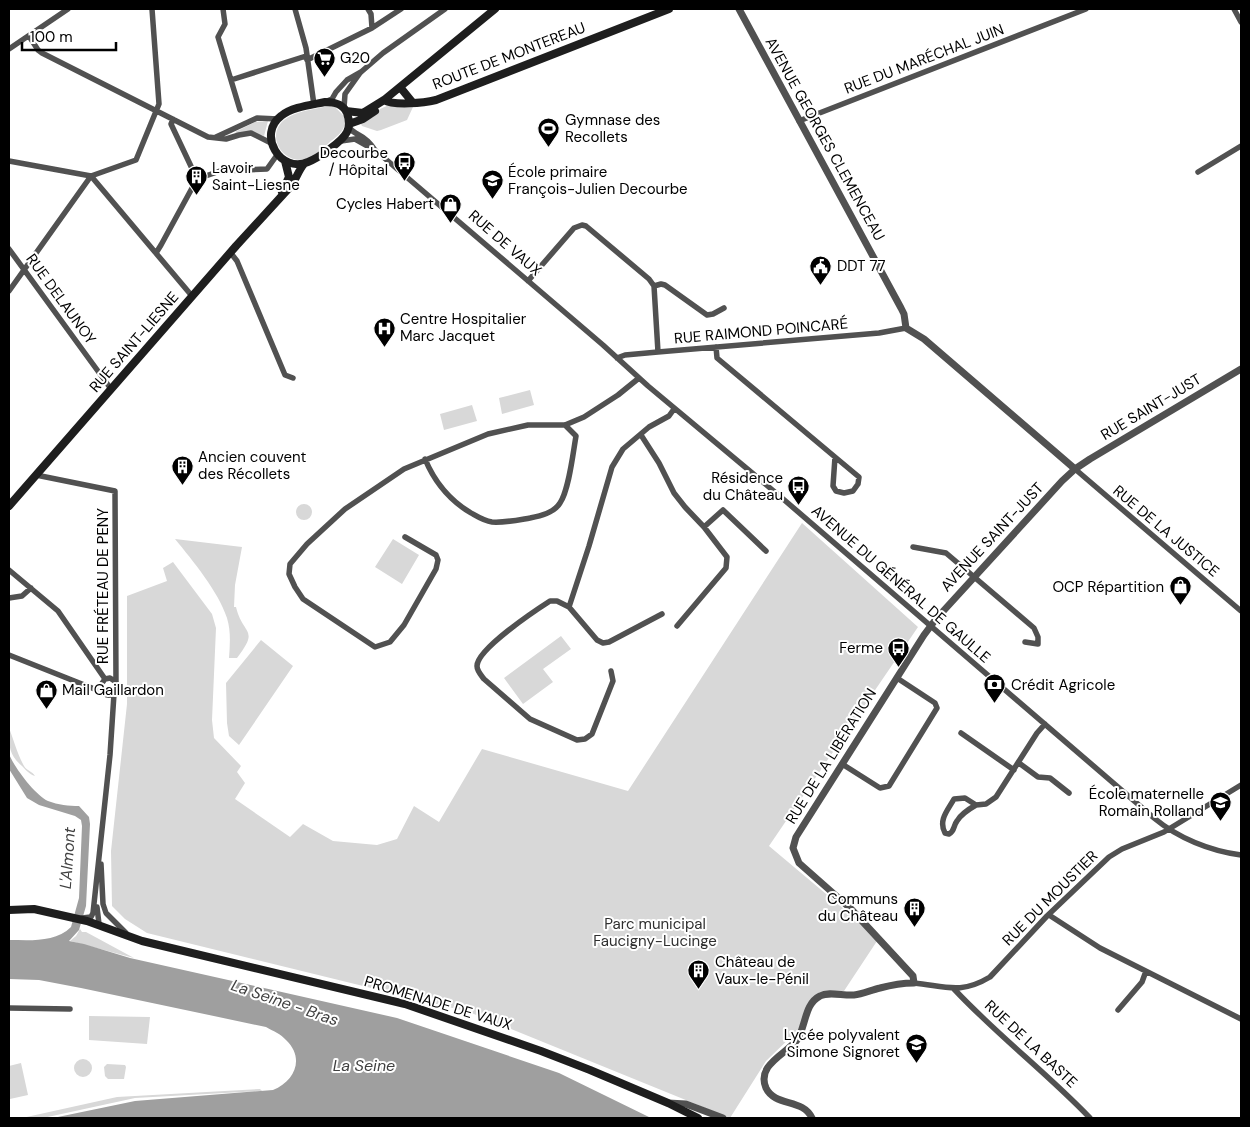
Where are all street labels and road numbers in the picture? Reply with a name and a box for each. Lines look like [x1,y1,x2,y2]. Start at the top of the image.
street label: ROUTE DE MONTEREAU [430,18,588,94]
street label: RUE DU MARÉCHAL JUIN [841,19,1007,99]
street label: AVENUE GEORGES CLEMENCEAU [761,34,889,244]
street label: RUE DE VAUX [464,206,546,280]
street label: RUE DELAUNOY [21,250,101,348]
street label: RUE SAINT-LIESNE [85,288,183,396]
street label: RUE RAIMOND POINCARÉ [673,313,849,349]
street label: RUE SAINT-JUST [1097,369,1205,445]
street label: AVENUE SAINT-JUST [936,478,1048,596]
street label: RUE DE LA JUSTICE [1109,481,1223,581]
street label: AVENUE DU GÉNÉRAL DE GAULLE [807,501,995,667]
street label: RUE FRÉTEAU DE PENY [93,508,113,664]
street label: RUE DE LA LIBÉRATION [781,684,881,828]
street label: RUE DU MOUSTIER [998,846,1102,950]
street label: PROMENADE DE VAUX [362,971,514,1035]
street label: RUE DE LA BASTE [980,996,1082,1092]

